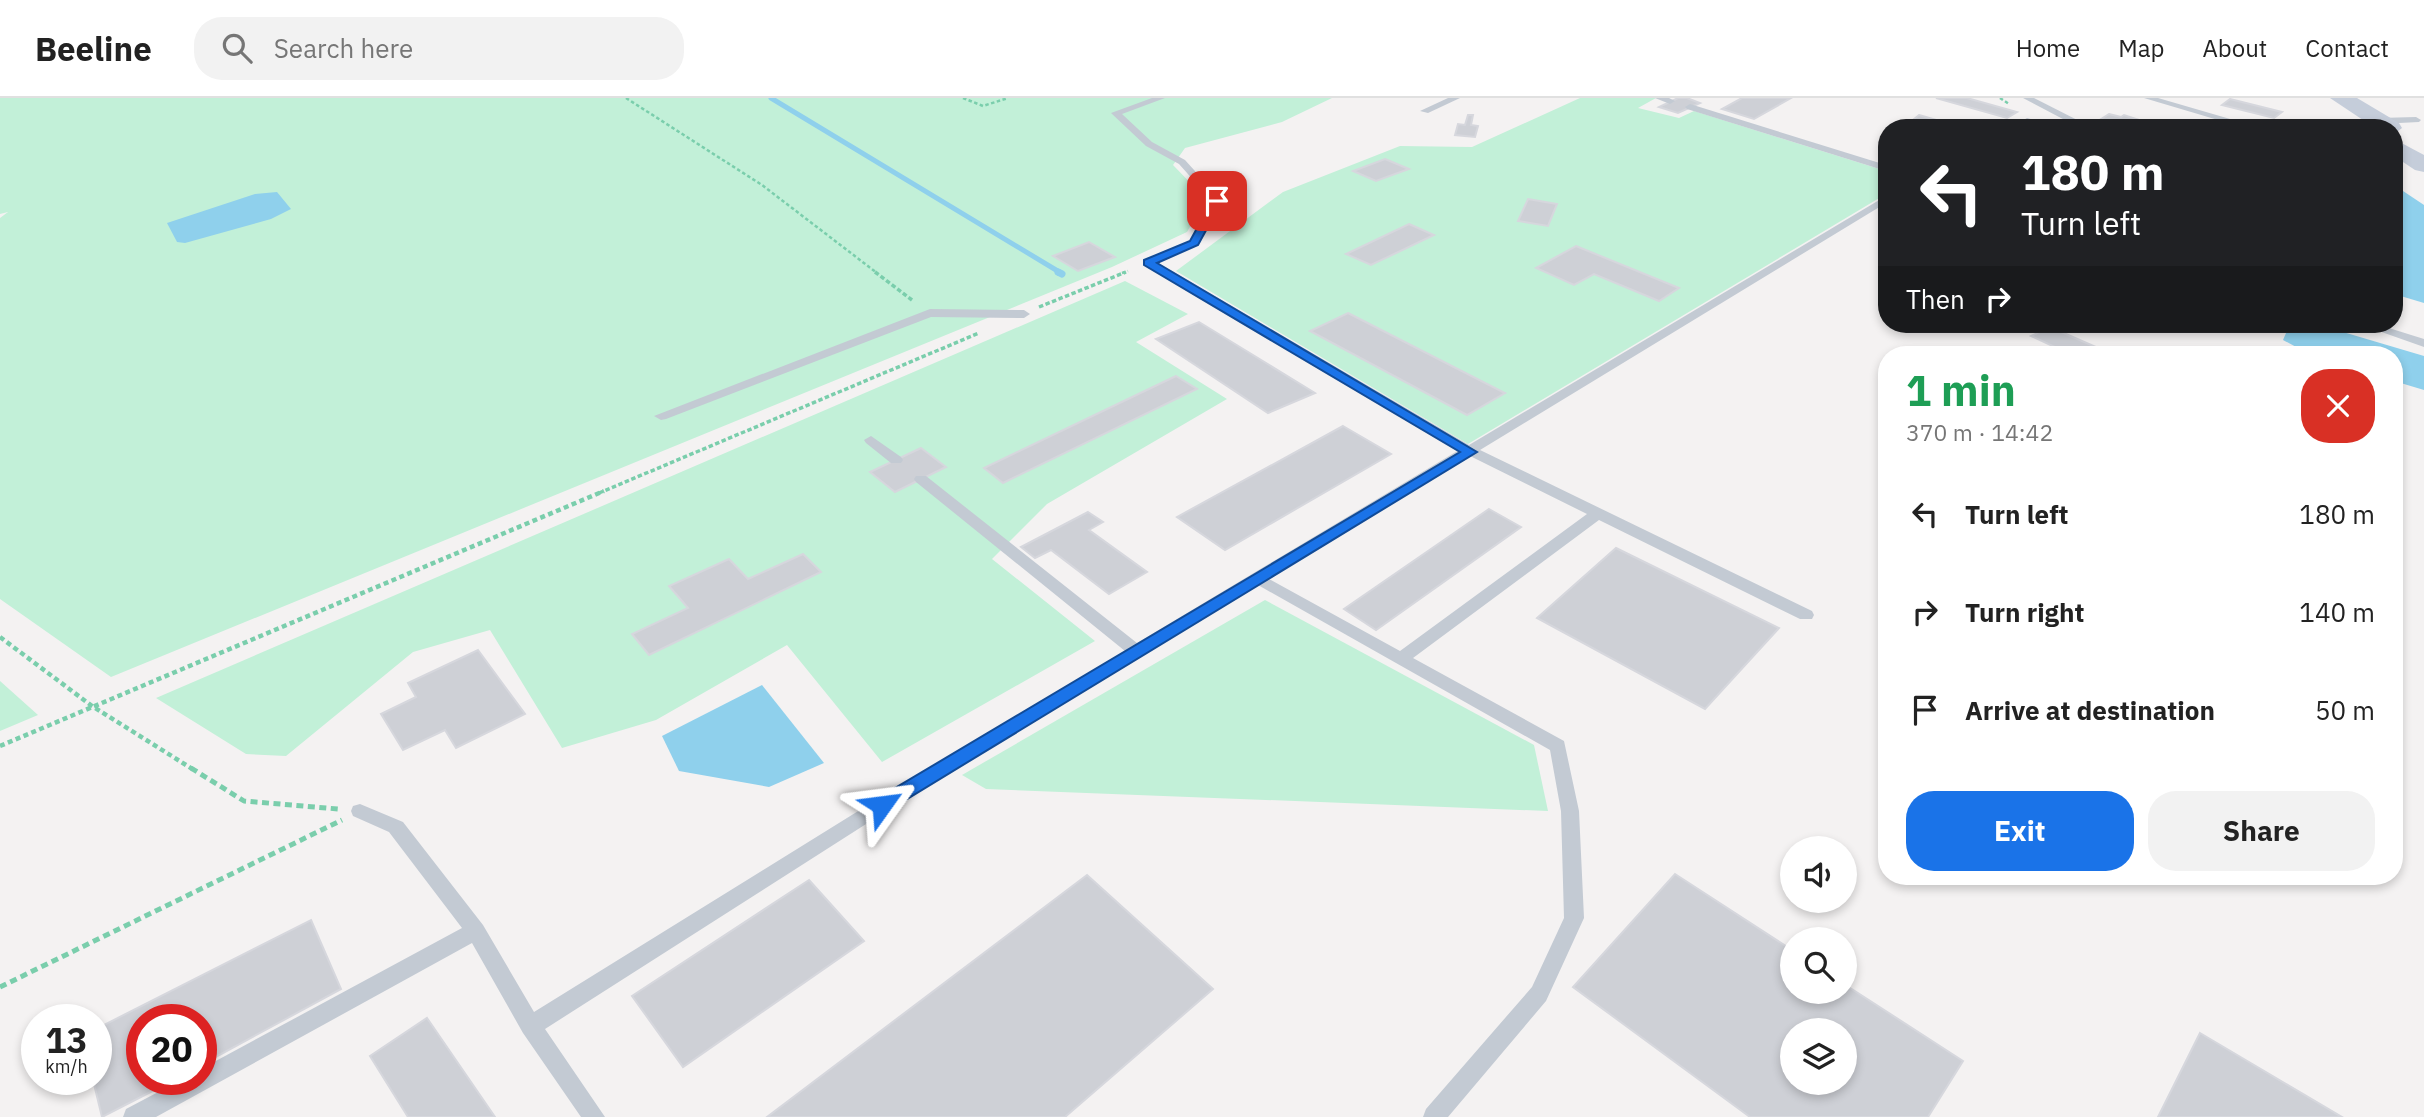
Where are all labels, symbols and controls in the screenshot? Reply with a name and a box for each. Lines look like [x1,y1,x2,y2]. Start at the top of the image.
search box [194,17,684,80]
text: Beeline [35,27,152,70]
icon: search [218,29,256,67]
text: Search here [274,31,413,65]
text: Home [2016,32,2080,64]
text: Map [2118,32,2164,64]
text: About [2202,32,2267,64]
text: Contact [2305,32,2389,64]
text: 180 m [2021,140,2165,203]
icon: left [1906,147,1997,238]
pin [1187,171,1247,231]
icon: arrive [1198,182,1236,220]
text: Turn left [2021,202,2141,244]
icon: right [1979,280,2017,318]
text: Then [1906,282,1965,316]
text: 1 min [1906,363,2016,418]
button: close [2301,369,2375,443]
text: 370 m · 14:42 [1906,417,2053,447]
icon: left [1906,495,1944,533]
text: Turn left [1965,497,2068,531]
text: 180 m [2299,497,2375,531]
icon: right [1906,593,1944,631]
text: Turn right [1965,595,2084,629]
text: 140 m [2299,595,2375,629]
icon: arrive [1906,691,1944,729]
text: Arrive at destination [1965,693,2215,727]
text: 50 m [2315,693,2375,727]
position arrow [845,768,919,842]
button: Exit [1906,791,2134,871]
button: Share [2148,791,2375,871]
map controls [1780,836,1857,1095]
button: sound [1780,836,1857,913]
button: search [1780,927,1857,1004]
speed limit sign: 20 [126,1004,217,1095]
text: 13 [45,1017,88,1063]
button: layers [1780,1018,1857,1095]
text: km/h [45,1055,88,1078]

